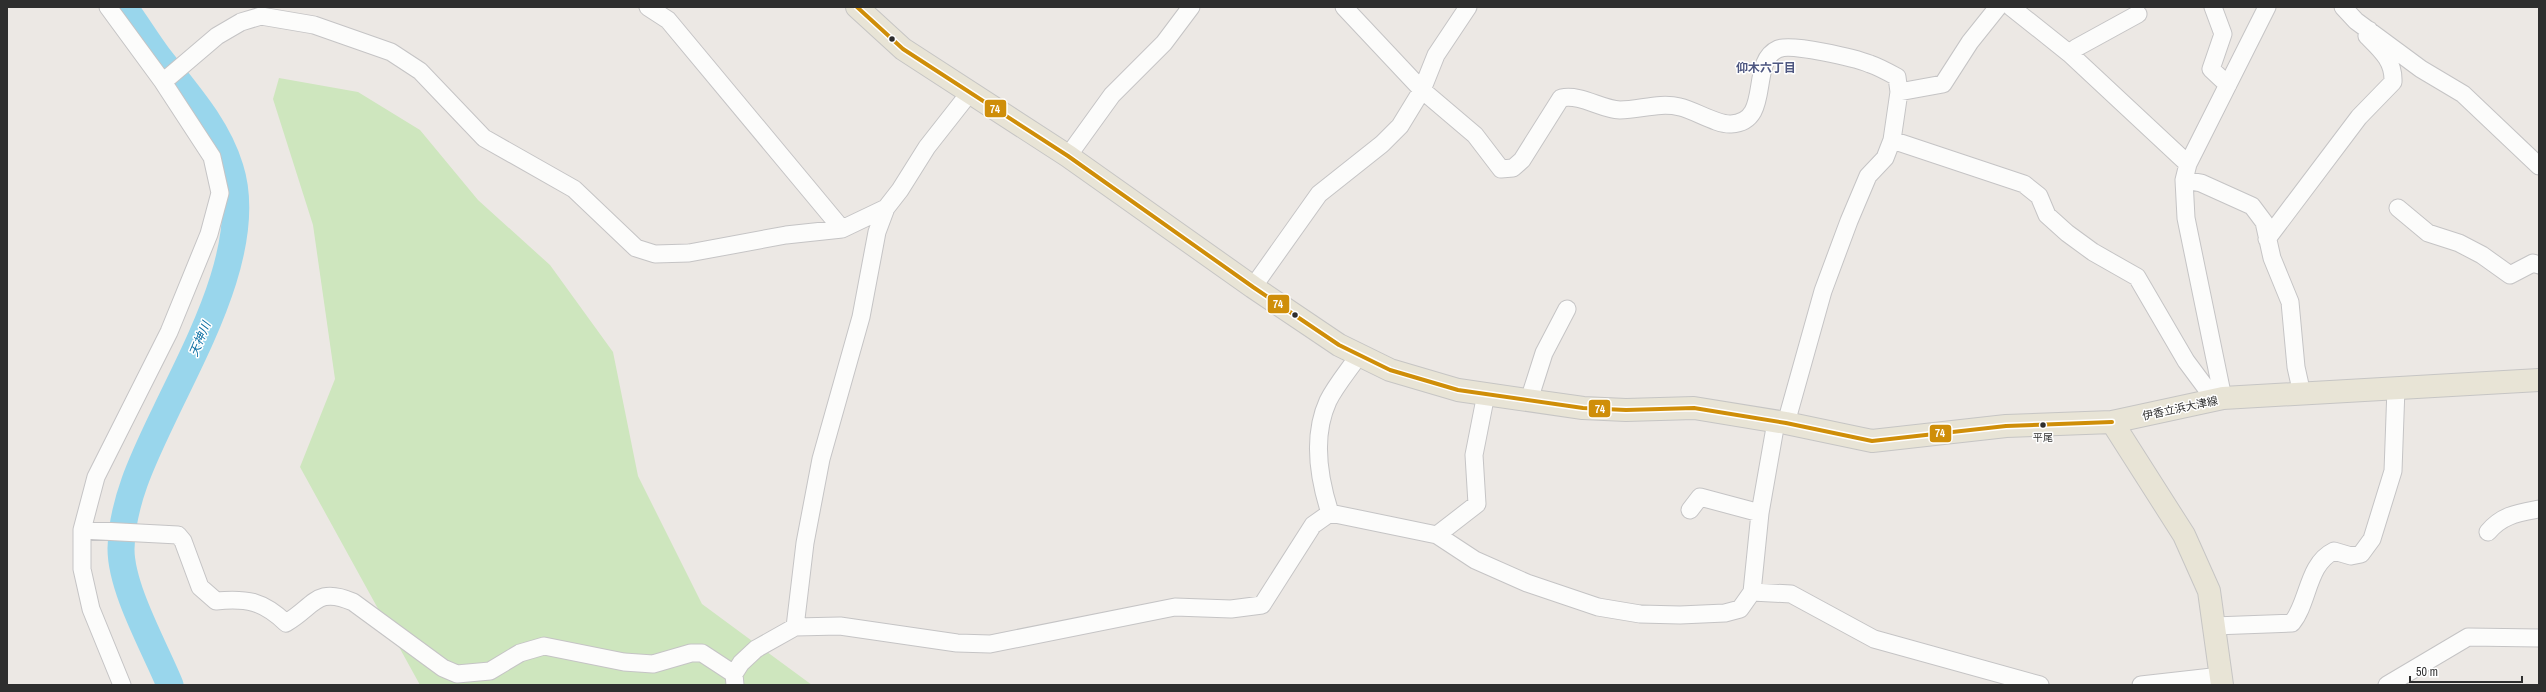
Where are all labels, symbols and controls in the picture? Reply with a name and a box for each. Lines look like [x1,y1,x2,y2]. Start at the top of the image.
unlabelled marker [887,34,897,44]
district label: 仰木六丁目 [1736,60,1796,76]
line badge: 74 [984,99,1007,118]
text: 74 [990,102,1000,116]
line badge: 74 [1267,294,1290,314]
text: 74 [1273,297,1283,311]
unlabelled marker [1290,310,1300,320]
water label: 天神川 [186,317,215,359]
street label: 伊香立浜大津線 [2141,393,2219,423]
line badge: 74 [1588,399,1611,418]
text: 74 [1595,402,1605,416]
marker: 平尾 [2038,420,2048,430]
line badge: 74 [1929,424,1952,443]
text: 74 [1935,426,1945,440]
place label: 平尾 [2033,431,2053,444]
scale bar [2410,658,2522,684]
text: 50 m [2416,664,2438,680]

